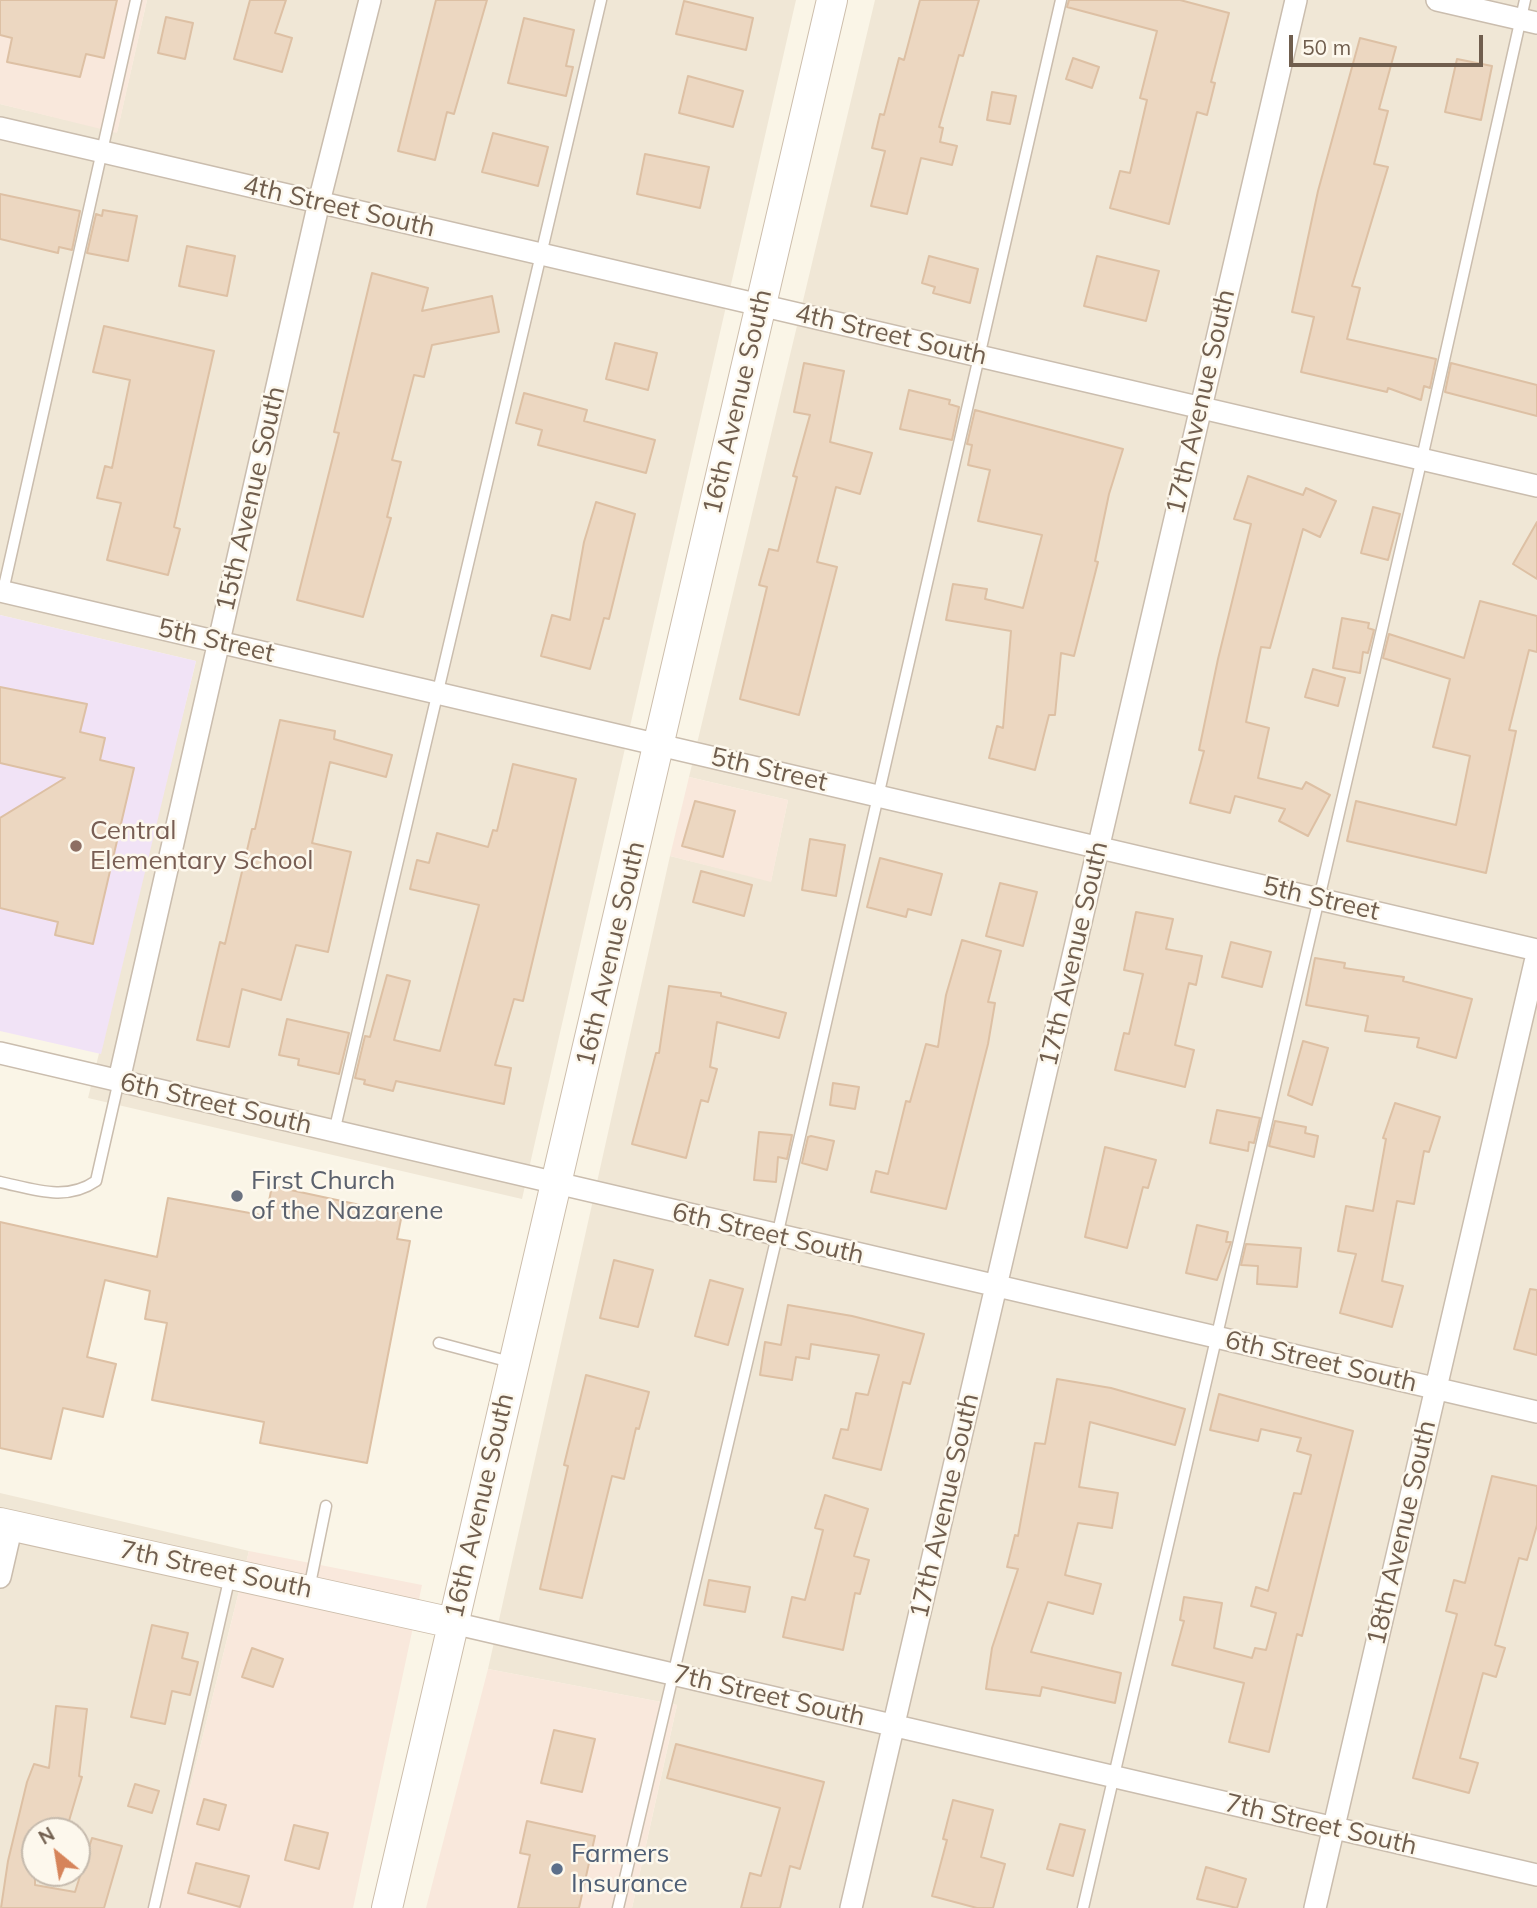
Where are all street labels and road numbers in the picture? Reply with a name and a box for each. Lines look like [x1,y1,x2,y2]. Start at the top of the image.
street label: 4th Street South [240,170,438,244]
street label: 16th Avenue South [697,286,779,518]
street label: 17th Avenue South [1160,286,1242,518]
street label: 4th Street South [792,298,990,372]
street label: 15th Avenue South [210,383,292,615]
street label: 5th Street [155,612,277,670]
street label: 5th Street [708,741,830,799]
street label: 16th Avenue South [570,838,652,1070]
street label: 17th Avenue South [1033,838,1115,1070]
street label: 5th Street [1260,870,1382,928]
street label: 6th Street South [117,1067,315,1141]
street label: 6th Street South [669,1197,867,1271]
street label: 6th Street South [1222,1325,1420,1399]
street label: 16th Avenue South [439,1390,521,1622]
street label: 17th Avenue South [904,1390,986,1622]
street label: 18th Avenue South [1361,1417,1443,1649]
street label: 7th Street South [117,1534,315,1606]
street label: 7th Street South [670,1659,868,1733]
street label: 7th Street South [1222,1788,1420,1862]

